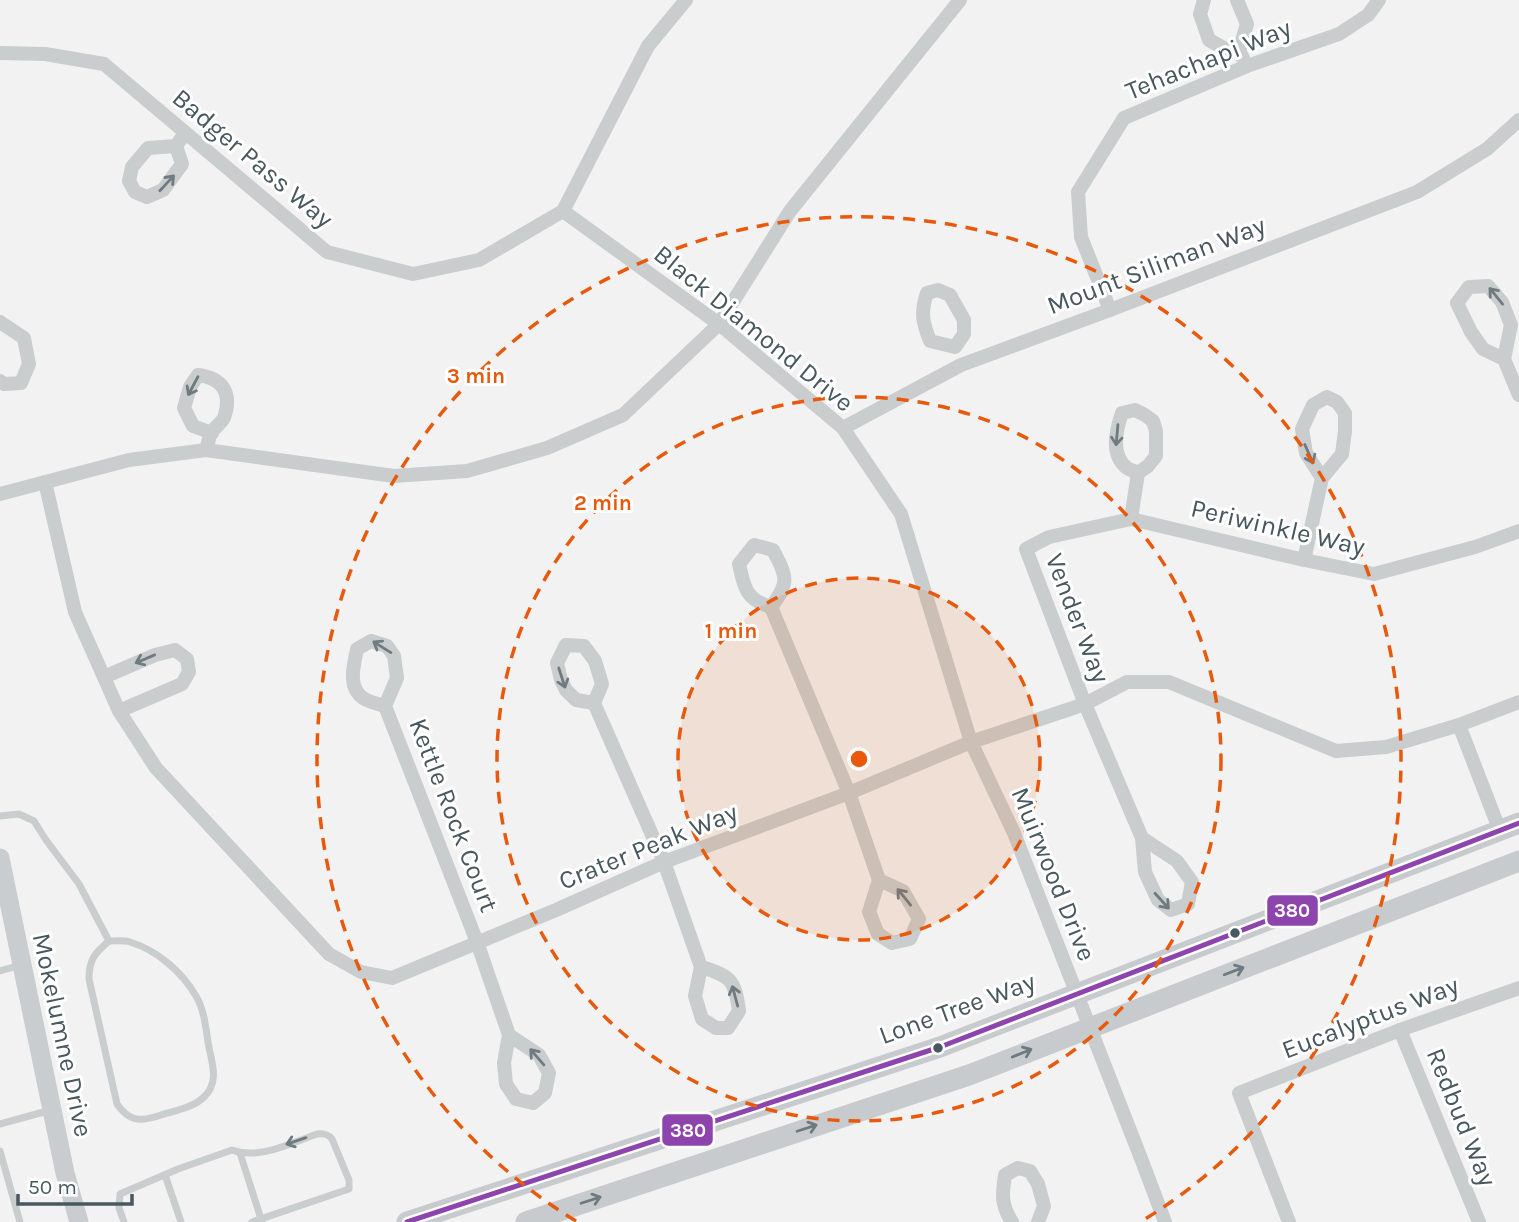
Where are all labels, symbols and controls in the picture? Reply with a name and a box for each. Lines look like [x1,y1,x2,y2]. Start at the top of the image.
street label: Tehachapi Way [1121,12,1295,107]
street label: Badger Pass Way [166,82,339,235]
one-way arrow [159,174,175,192]
street label: Mount Siliman Way [1043,210,1270,321]
street label: Black Diamond Drive [648,238,860,418]
one-way arrow [1488,287,1503,305]
text: 3 min [447,364,505,388]
one-way arrow [186,375,199,396]
one-way arrow [1110,423,1123,446]
one-way arrow [1303,443,1316,464]
text: 2 min [574,491,632,515]
street label: Periwinkle Way [1188,492,1368,563]
street label: Vender Way [1039,549,1116,687]
text: 1 min [705,619,757,643]
one-way arrow [373,640,392,655]
one-way arrow [135,653,157,666]
one-way arrow [557,667,569,689]
street label: Kettle Rock Court [402,714,505,917]
centre of rings [847,747,871,771]
street label: Muirwood Drive [1005,783,1102,966]
street label: Crater Peak Way [554,796,742,896]
one-way arrow [896,888,911,906]
one-way arrow [1154,892,1170,910]
line badge: 380 [1266,894,1319,927]
text: 380 [1274,900,1310,922]
unlabelled marker [1228,926,1242,940]
street label: Mokelumne Drive [26,930,99,1140]
one-way arrow [1222,964,1244,977]
street label: Lone Tree Way [875,966,1039,1051]
street label: Eucalyptus Way [1277,970,1463,1065]
one-way arrow [728,986,741,1008]
unlabelled marker [931,1041,945,1055]
street label: Redbud Way [1420,1044,1503,1191]
one-way arrow [1010,1046,1032,1059]
one-way arrow [529,1048,545,1066]
line badge: 380 [661,1113,714,1147]
text: 380 [670,1120,706,1142]
one-way arrow [796,1121,818,1134]
one-way arrow [285,1135,307,1148]
scale bar [18,1162,131,1206]
text: 50 m [28,1175,77,1199]
one-way arrow [580,1193,602,1206]

